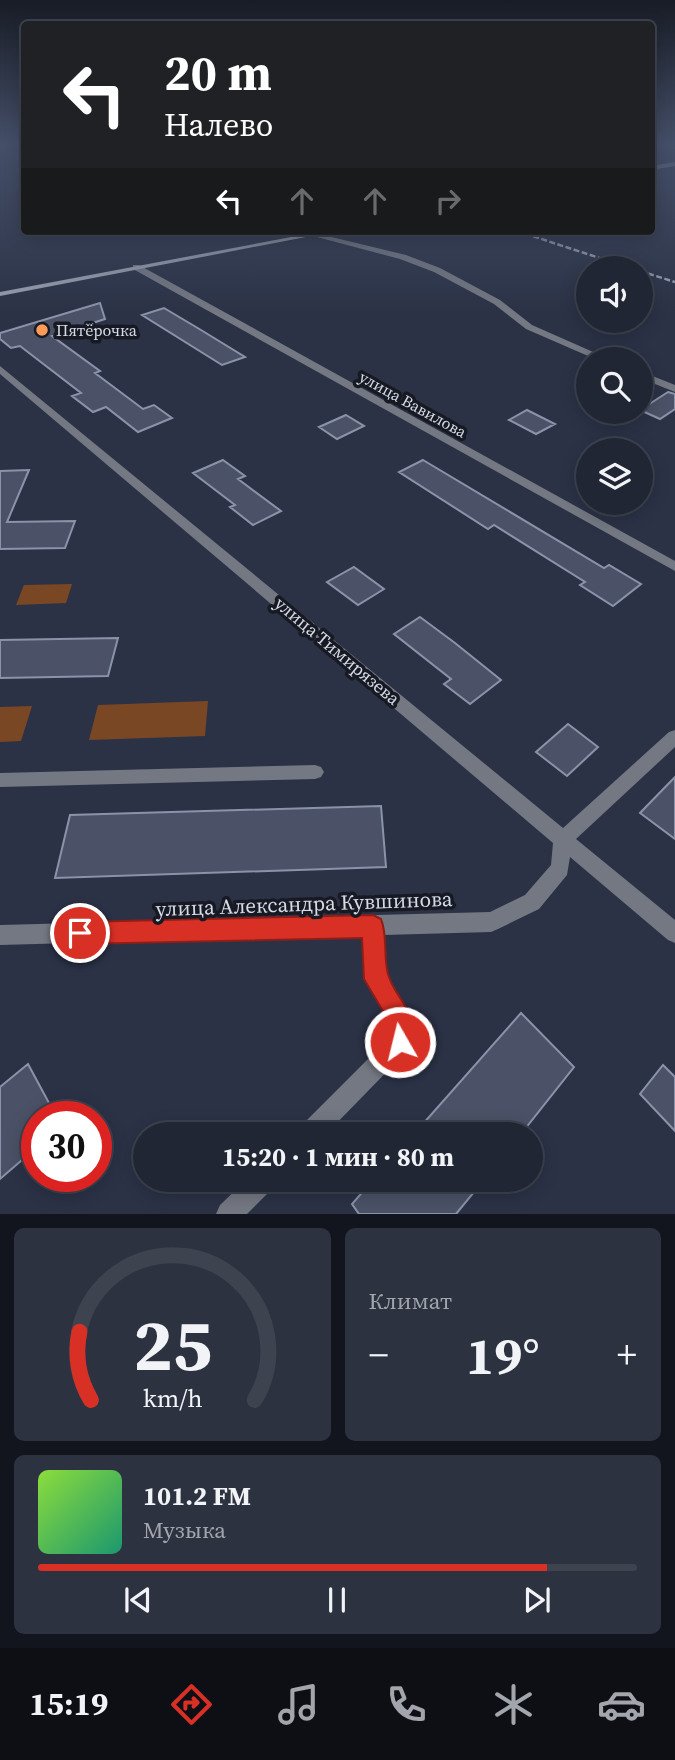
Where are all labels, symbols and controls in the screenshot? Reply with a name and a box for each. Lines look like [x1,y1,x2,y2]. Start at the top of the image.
text: 20 m [164,39,272,106]
icon: left [49,49,140,140]
text: Налево [164,103,273,147]
icon: left [210,182,248,220]
icon: ahead [283,182,321,220]
icon: ahead [356,182,394,220]
icon: right [429,182,467,220]
map controls [576,256,653,515]
button: sound [576,256,653,333]
place label: Пятёрочка [56,319,138,341]
marker: Пятёрочка [34,322,50,338]
button: search [576,347,653,424]
street label: улица Вавилова [355,365,471,443]
button: layers [576,438,653,515]
street label: улица Тимирязева [269,591,406,711]
street label: улица Александра Кувшинова [155,884,453,923]
pin [50,903,110,963]
icon: arrive [61,914,99,952]
position arrow [363,1005,437,1079]
speed limit sign: 30 [21,1101,112,1192]
text: 15:20 · 1 мин · 80 m [222,1139,454,1175]
text: Климат [369,1285,452,1317]
text: 25 [133,1296,212,1395]
text: 19° [466,1320,539,1391]
text: − [369,1329,389,1381]
text: + [617,1329,637,1381]
text: km/h [142,1381,202,1415]
text: 101.2 FM [143,1478,251,1514]
text: Музыка [143,1514,226,1546]
icon: previous [119,1581,157,1619]
icon: pause [318,1581,356,1619]
icon: next [518,1581,556,1619]
icon: directions [167,1680,216,1729]
icon: music [274,1680,323,1729]
icon: phone [382,1680,431,1729]
icon: climate [489,1680,538,1729]
icon: car [597,1680,646,1729]
text: 15:19 [29,1682,108,1726]

